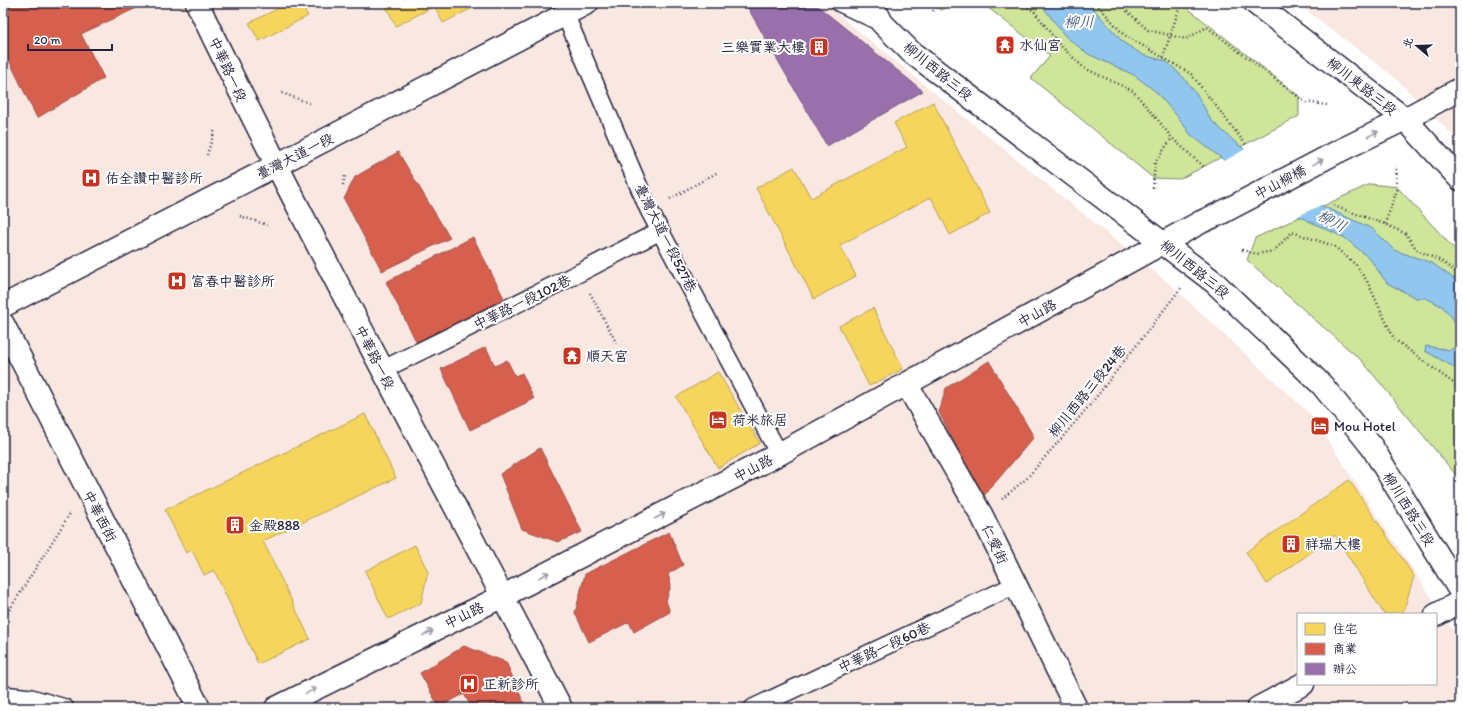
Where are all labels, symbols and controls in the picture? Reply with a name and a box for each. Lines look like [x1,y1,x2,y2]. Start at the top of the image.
water label: 柳川 [1064,13,1095,31]
scale bar [28,26,112,52]
north arrow [1397,26,1437,66]
text: 20 m [34,33,61,47]
street label: 中華路一段 [205,34,250,105]
temple icon: 水仙宮 [994,34,1016,56]
building icon: 三樂實業大樓 [808,36,830,58]
text: 北 [1400,36,1416,50]
place label: 水仙宮 [1019,37,1061,54]
street label: 柳川西路三段 [900,38,976,104]
place label: 三樂實業大樓 [721,39,805,56]
street label: 柳川東路三段 [1323,54,1400,119]
street label: 臺灣大道一段 [254,130,337,183]
one-way arrow [1367,130,1379,137]
one-way arrow [1312,158,1324,165]
street label: 中山柳橋 [1252,162,1309,203]
hospital icon: 佑全讚中醫診所 [80,167,102,189]
place label: 佑全讚中醫診所 [105,170,203,187]
street label: 臺灣大道一段527巷 [631,181,701,296]
water label: 柳川 [1315,206,1350,236]
street label: 柳川西路三段 [1157,236,1233,302]
hospital icon: 富春中醫診所 [166,270,188,292]
street label: 中華路一段102巷 [471,271,575,333]
place label: 富春中醫診所 [191,273,275,290]
street label: 中山路 [1015,296,1060,331]
street label: 中華路一段 [351,322,398,392]
street label: 柳川西路三段24巷 [1045,341,1130,441]
temple icon: 順天宮 [561,345,583,367]
place label: 順天宮 [586,348,628,365]
hotel icon: 荷米旅居 [707,409,729,431]
place label: 荷米旅居 [732,412,788,429]
hotel icon: Mou Hotel [1309,415,1331,437]
place label: Mou Hotel [1334,418,1396,435]
street label: 中山路 [731,451,776,486]
street label: 柳川西路三段 [1379,469,1438,549]
street label: 中華西街 [79,487,120,545]
one-way arrow [654,511,666,519]
building icon: 金殿888 [224,514,246,536]
place label: 金殿888 [249,517,300,534]
street label: 仁愛街 [978,522,1011,567]
building icon: 祥瑞大樓 [1280,533,1302,555]
place label: 祥瑞大樓 [1305,536,1361,553]
one-way arrow [538,571,550,578]
street label: 中山路 [442,599,487,632]
legend [1297,613,1437,685]
street label: 中華路一段60巷 [835,618,934,676]
text: 住宅 [1333,622,1357,636]
one-way arrow [421,629,433,636]
text: 商業 [1333,642,1357,656]
text: 辦公 [1333,662,1357,676]
hospital icon: 正新診所 [458,673,480,695]
place label: 正新診所 [483,676,539,693]
one-way arrow [305,687,317,694]

